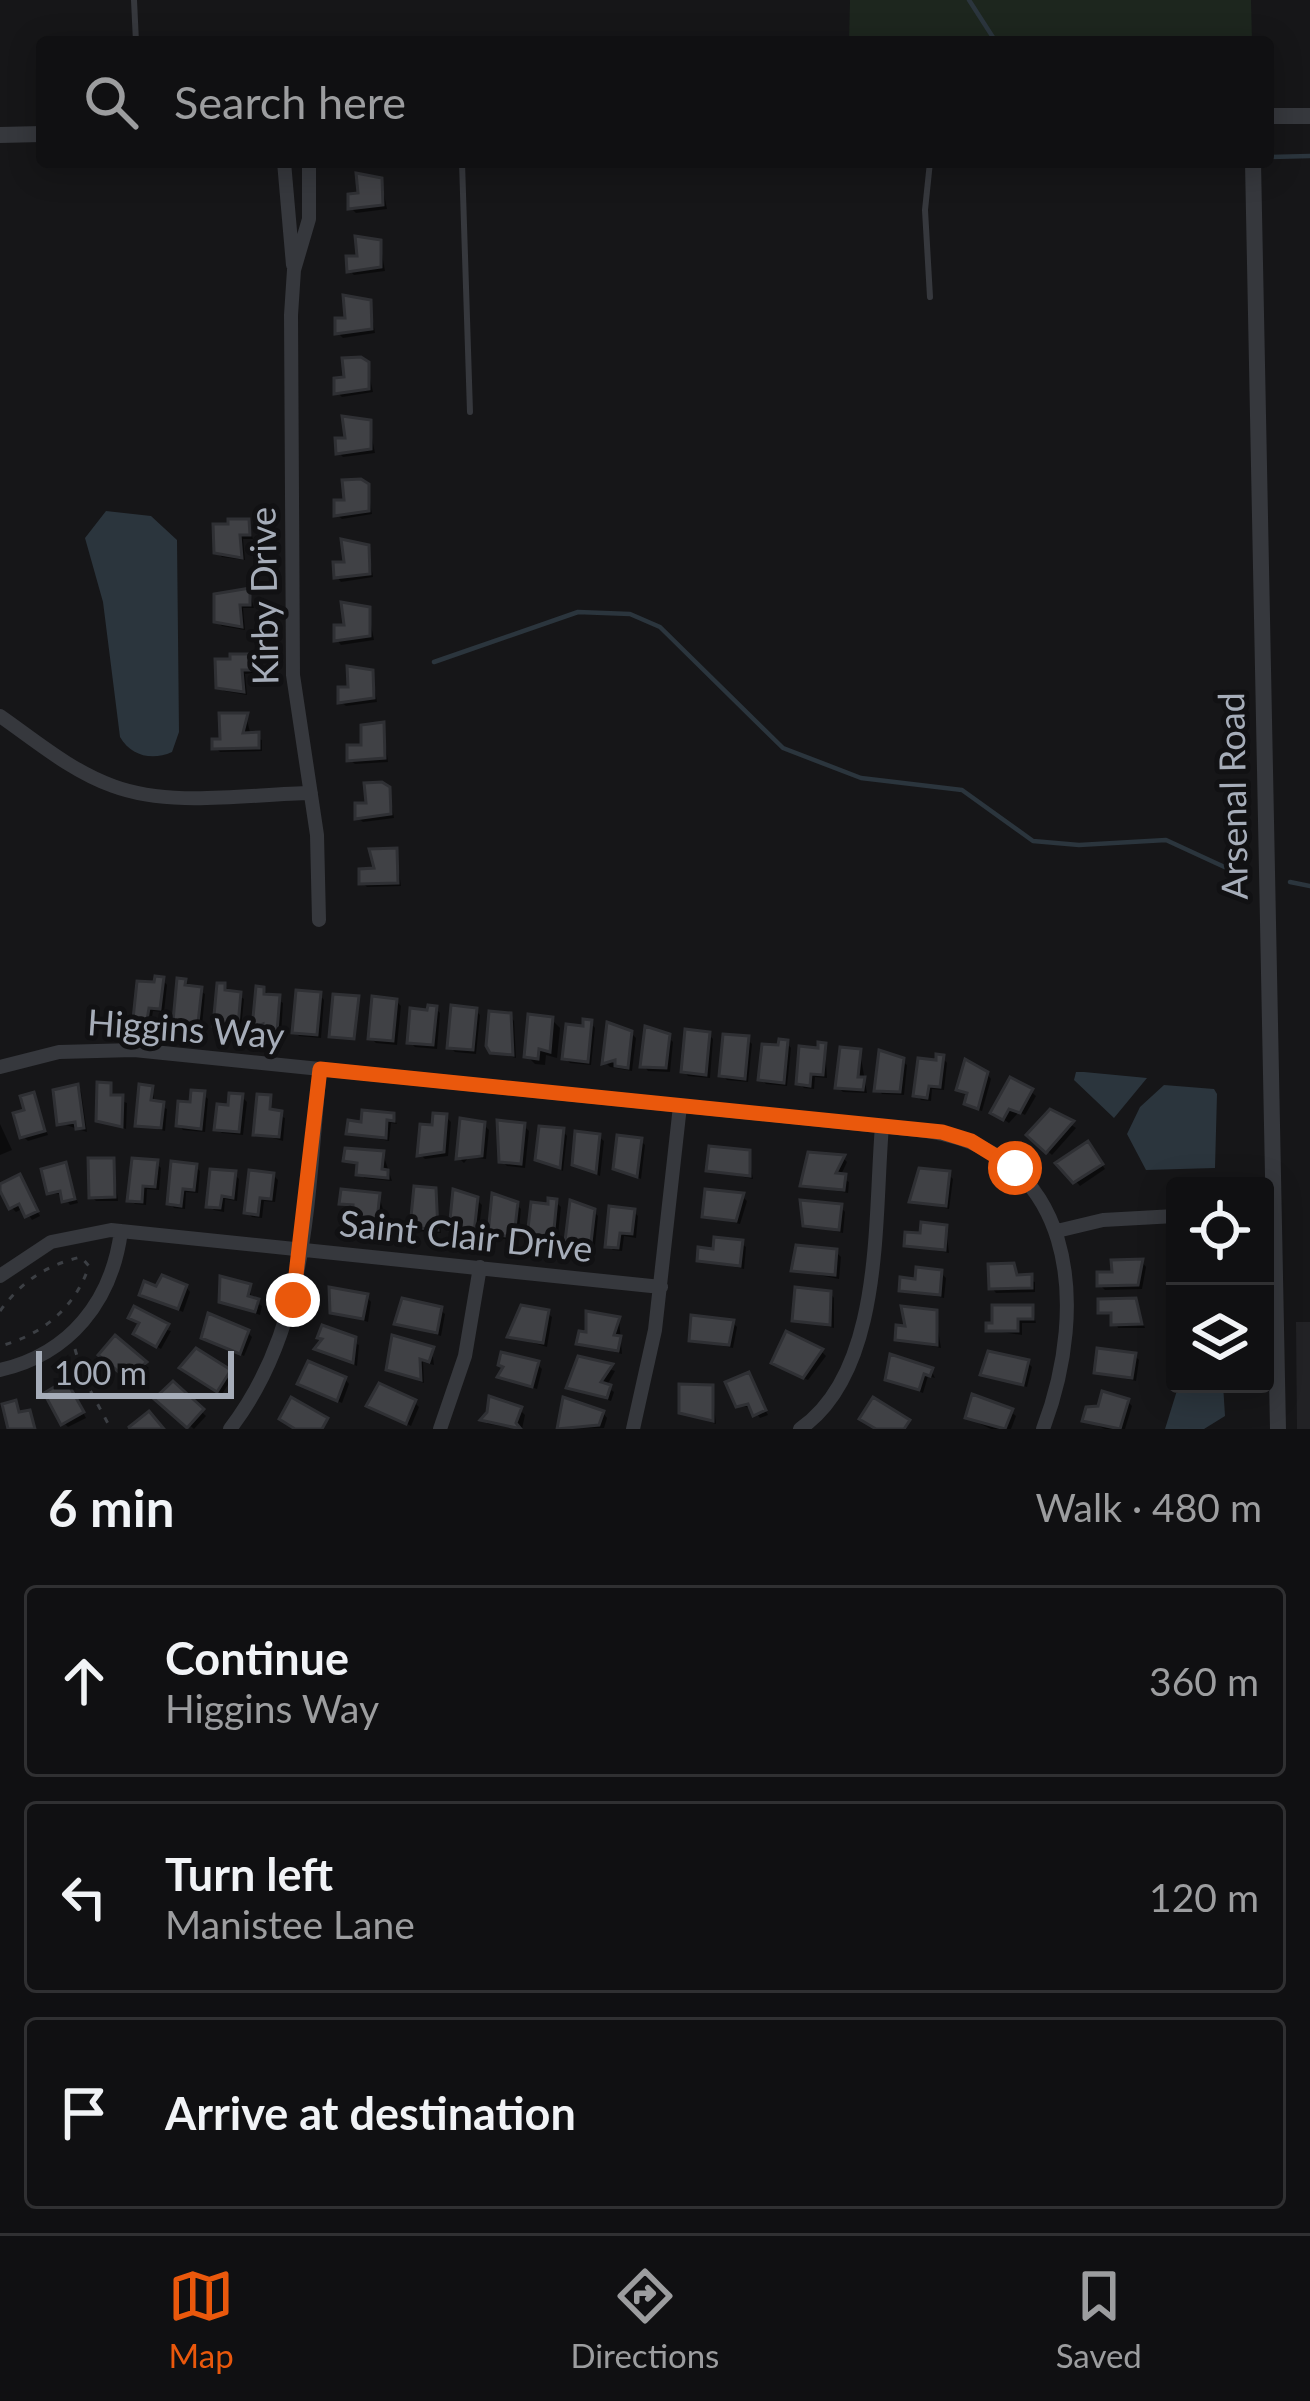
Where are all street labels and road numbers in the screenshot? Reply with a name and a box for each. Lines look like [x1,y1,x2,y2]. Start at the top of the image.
street label: Kirby Drive [239,507,287,685]
street label: Arsenal Road [1208,692,1256,900]
street label: Higgins Way [86,999,287,1057]
street label: Saint Clair Drive [337,1200,595,1270]

